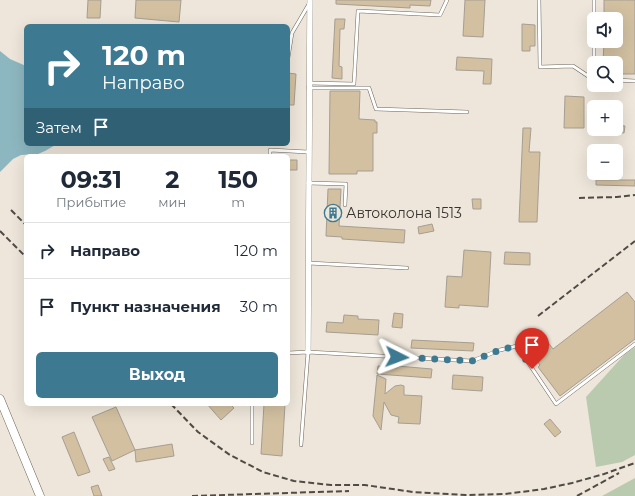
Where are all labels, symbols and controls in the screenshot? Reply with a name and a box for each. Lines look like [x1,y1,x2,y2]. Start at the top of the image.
map controls [587,12,623,180]
button: sound [587,12,623,48]
text: 120 m [102,38,186,72]
icon: right [36,40,88,92]
button: search [587,56,623,92]
text: Направо [102,72,185,94]
button: + [587,100,623,136]
icon: arrive [90,116,112,138]
text: Затем [36,118,82,137]
button: − [587,144,623,180]
text: 09:31 [60,165,122,194]
text: 2 [165,165,179,194]
text: 150 [218,165,258,194]
text: Прибытие [56,194,126,210]
text: мин [158,194,186,210]
text: m [231,194,245,210]
building icon: Автоколона 1513 [323,203,343,223]
place label: Автоколона 1513 [346,204,462,222]
icon: right [36,240,58,262]
text: Направо [70,241,140,260]
text: 120 m [234,241,278,260]
icon: arrive [36,296,58,318]
text: Пункт назначения [70,297,221,316]
text: 30 m [240,297,278,316]
pin [515,328,549,369]
icon: arrive [521,334,543,356]
position arrow [376,336,418,378]
button: Выход [36,352,278,398]

